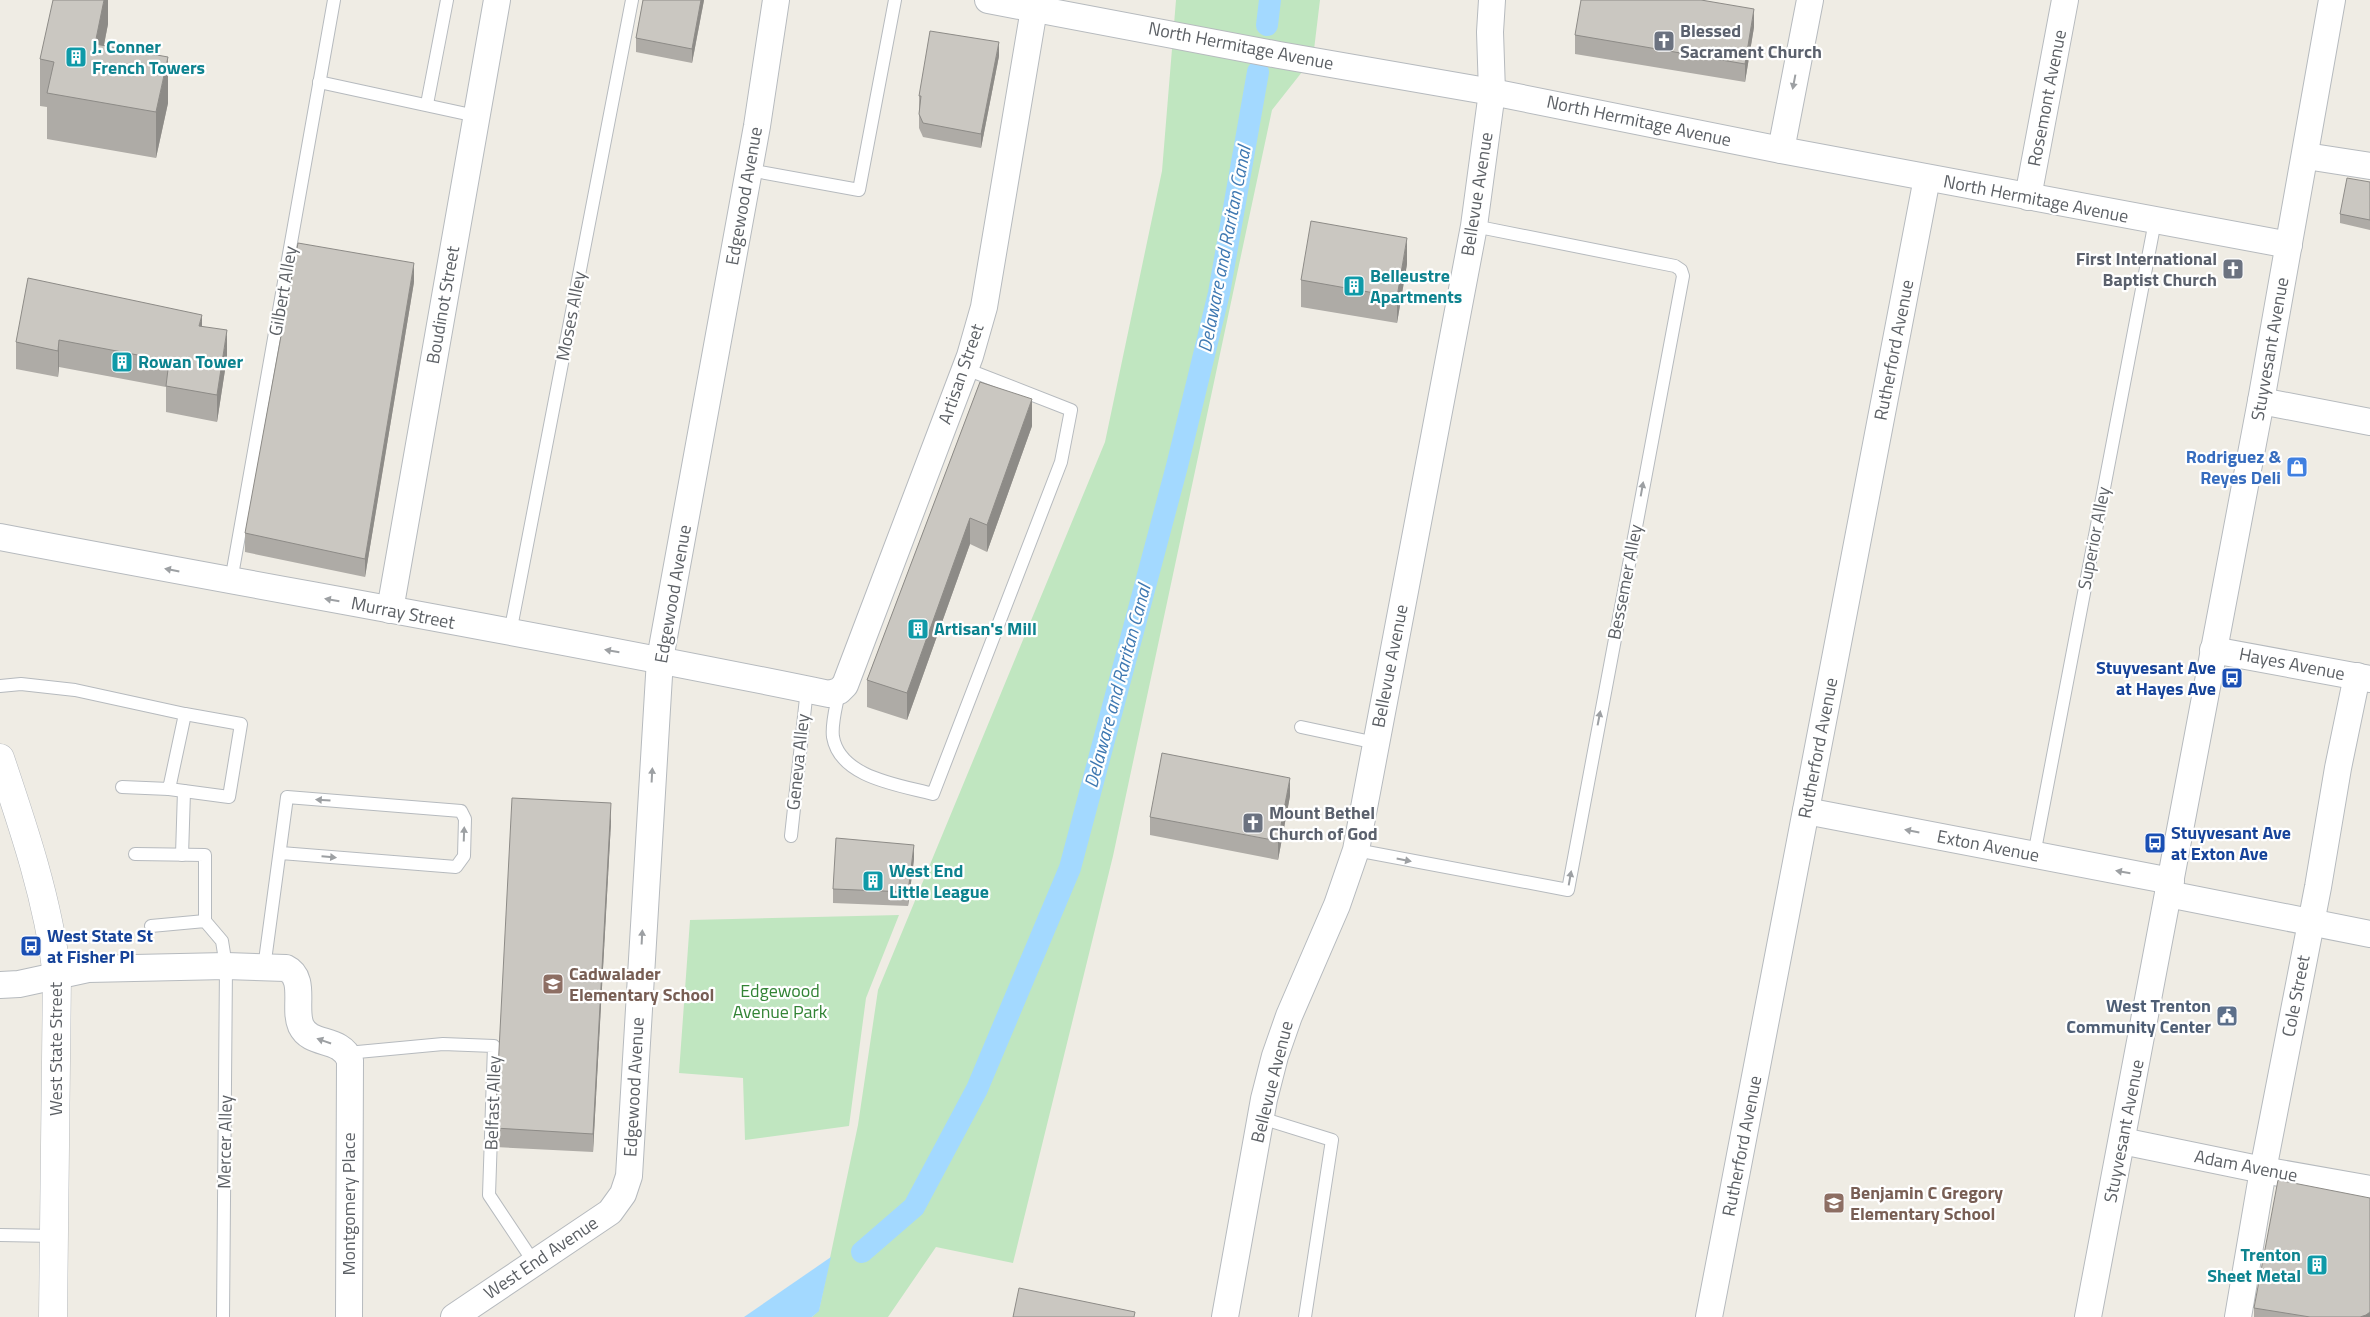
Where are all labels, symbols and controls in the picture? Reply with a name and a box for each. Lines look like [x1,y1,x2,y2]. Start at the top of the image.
street label: North Hermitage Avenue [1146,14,1336,77]
place label: Blessed Sacrament Church [1680,17,1822,65]
street label: Rosemont Avenue [2020,27,2073,169]
church icon: Blessed Sacrament Church [1652,29,1676,53]
place label: J. Conner French Towers [92,33,205,81]
building icon: J. Conner French Towers [64,45,88,69]
one-way arrow [1790,75,1798,90]
street label: North Hermitage Avenue [1544,88,1734,153]
street label: Edgewood Avenue [718,125,769,267]
street label: Bellevue Avenue [1453,130,1500,258]
water label: Delaware and Raritan Canal [1189,141,1258,355]
street label: North Hermitage Avenue [1941,167,2131,230]
street label: Boudinot Street [419,243,466,366]
street label: Gilbert Alley [261,244,304,338]
place label: First International Baptist Church [2076,245,2217,293]
church icon: First International Baptist Church [2221,257,2245,281]
place label: Belleustre Apartments [1370,262,1462,310]
street label: Moses Alley [549,268,592,363]
building icon: Belleustre Apartments [1342,274,1366,298]
street label: Stuyvesant Avenue [2244,275,2295,423]
street label: Rutherford Avenue [1867,277,1920,423]
street label: Artisan Street [931,319,991,428]
place label: Rowan Tower [138,348,243,375]
building icon: Rowan Tower [110,350,134,374]
place label: Rodriguez & Reyes Deli [2186,443,2281,491]
shop icon: Rodriguez & Reyes Deli [2285,455,2309,479]
one-way arrow [1639,481,1647,497]
street label: Superior Alley [2070,484,2117,592]
street label: Bessemer Alley [1600,522,1649,642]
street label: Edgewood Avenue [647,523,698,665]
one-way arrow [165,566,180,574]
water label: Delaware and Raritan Canal [1075,579,1158,791]
street label: Murray Street [349,589,458,636]
one-way arrow [324,595,340,603]
street label: Bellevue Avenue [1364,602,1415,730]
place label: Artisan's Mill [934,615,1037,642]
building icon: Artisan's Mill [906,617,930,641]
street label: Hayes Avenue [2237,640,2347,687]
one-way arrow [604,647,620,655]
place label: Stuyvesant Ave at Hayes Ave [2096,654,2216,702]
bus stop icon: Stuyvesant Ave at Hayes Ave [2220,666,2244,690]
street label: Rutherford Avenue [1791,675,1844,821]
one-way arrow [1596,710,1604,726]
street label: Geneva Alley [779,712,816,812]
one-way arrow [649,766,657,782]
one-way arrow [315,796,331,804]
place label: Mount Bethel Church of God [1269,799,1378,847]
church icon: Mount Bethel Church of God [1241,811,1265,835]
place label: Stuyvesant Ave at Exton Ave [2171,819,2291,867]
street label: Exton Avenue [1935,822,2042,869]
one-way arrow [461,826,469,842]
one-way arrow [1903,827,1919,835]
bus stop icon: Stuyvesant Ave at Exton Ave [2143,831,2167,855]
one-way arrow [322,853,338,861]
one-way arrow [1396,856,1412,864]
place label: West End Little League [889,857,989,905]
one-way arrow [2115,867,2131,875]
building icon: West End Little League [861,869,885,893]
one-way arrow [1567,869,1575,885]
place label: West State St at Fisher Pl [47,922,153,970]
one-way arrow [639,929,647,945]
bus stop icon: West State St at Fisher Pl [19,934,43,958]
street label: Cole Street [2274,952,2317,1039]
place label: Cadwalader Elementary School [569,960,714,1008]
school or university icon: Cadwalader Elementary School [541,972,565,996]
park label: Edgewood Avenue Park [733,977,828,1025]
street label: West State Street [42,981,69,1116]
place label: West Trenton Community Center [2066,992,2211,1040]
public building icon: West Trenton Community Center [2215,1004,2239,1028]
street label: Edgewood Avenue [616,1016,651,1158]
street label: Bellevue Avenue [1243,1018,1300,1146]
one-way arrow [316,1037,331,1044]
street label: Belfast Alley [477,1055,508,1151]
street label: Stuyvesant Avenue [2096,1057,2151,1205]
street label: Rutherford Avenue [1715,1073,1768,1219]
street label: Mercer Alley [210,1095,239,1189]
street label: Montgomery Place [335,1133,362,1275]
street label: Adam Avenue [2192,1142,2300,1189]
place label: Benjamin C Gregory Elementary School [1850,1179,2003,1227]
school or university icon: Benjamin C Gregory Elementary School [1822,1191,1846,1215]
street label: West End Avenue [478,1209,603,1306]
place label: Trenton Sheet Metal [2207,1241,2301,1289]
building icon: Trenton Sheet Metal [2305,1253,2329,1277]

